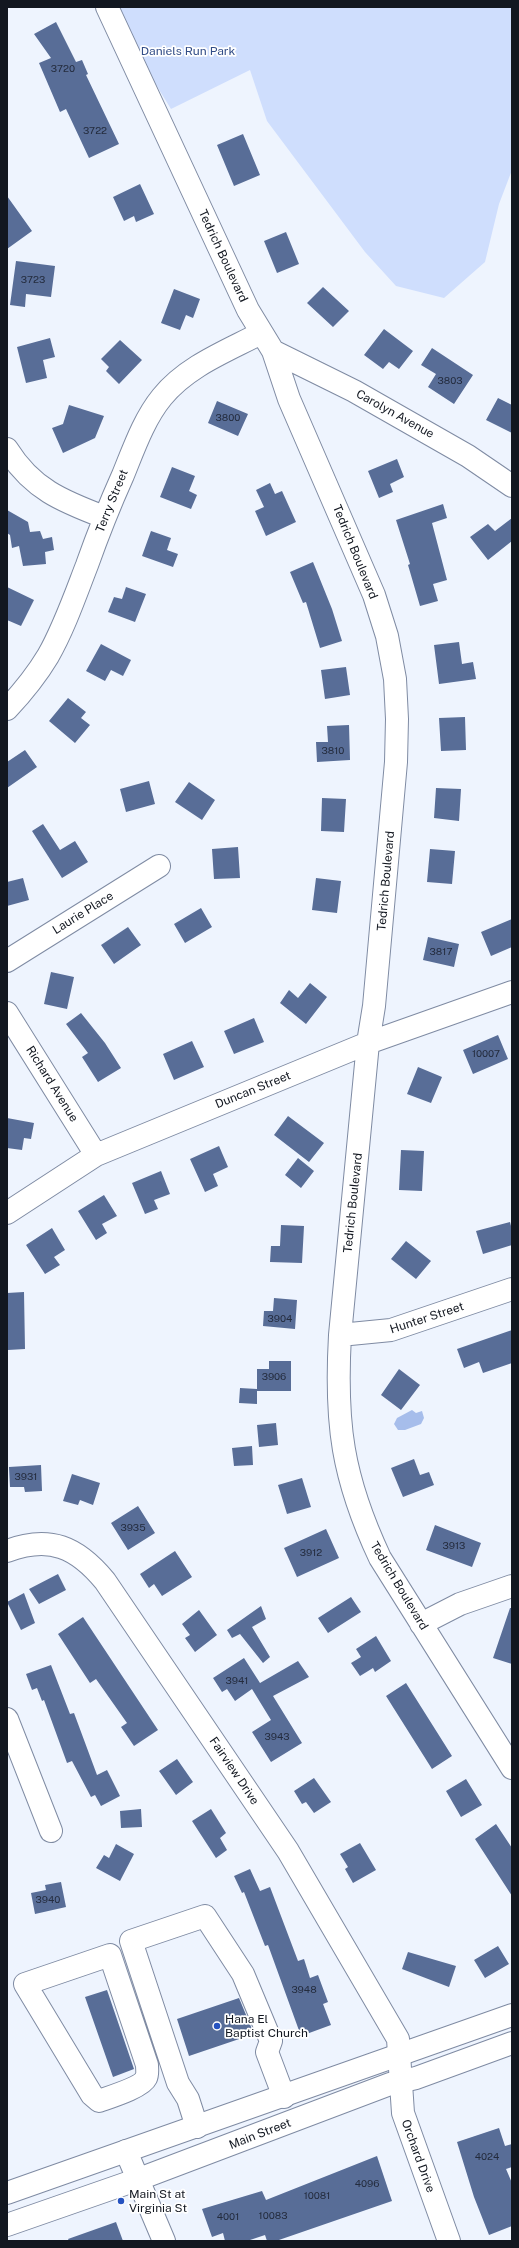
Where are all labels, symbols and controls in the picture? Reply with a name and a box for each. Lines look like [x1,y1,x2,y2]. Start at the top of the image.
park label: Daniels Run Park [141,44,235,58]
house number: 3720 [51,63,75,75]
house number: 3722 [83,125,107,137]
street label: Tedrich Boulevard [195,207,251,305]
house number: 3723 [21,274,45,286]
house number: 3803 [438,375,462,387]
street label: Carolyn Avenue [353,387,437,441]
house number: 3800 [216,412,240,424]
street label: Terry Street [93,467,131,535]
street label: Tedrich Boulevard [330,503,380,601]
house number: 3810 [322,745,344,757]
street label: Tedrich Boulevard [374,830,398,932]
street label: Laurie Place [50,889,116,937]
house number: 3817 [430,946,452,958]
street label: Richard Avenue [23,1043,81,1125]
house number: 10007 [472,1048,500,1060]
street label: Duncan Street [213,1068,293,1112]
street label: Tedrich Boulevard [341,1152,365,1254]
street label: Hunter Street [388,1299,466,1337]
house number: 3904 [268,1313,292,1325]
house number: 3906 [262,1371,286,1383]
house number: 3931 [15,1471,37,1483]
house number: 3935 [120,1522,146,1534]
street label: Tedrich Boulevard [367,1539,431,1633]
house number: 3913 [443,1540,465,1552]
house number: 3912 [300,1547,322,1559]
house number: 3941 [226,1675,248,1687]
house number: 3943 [264,1731,290,1743]
street label: Fairview Drive [206,1735,262,1807]
house number: 3940 [36,1894,60,1906]
house number: 3948 [291,1984,317,1996]
place label: Hana El Baptist Church [225,2012,308,2040]
marker: Hana El Baptist Church [212,2021,222,2031]
street label: Main Street [227,2116,293,2152]
street label: Orchard Drive [398,2118,438,2194]
house number: 4024 [475,2151,499,2163]
house number: 4096 [355,2178,379,2190]
place label: Main St at Virginia St [129,2187,187,2215]
house number: 10081 [304,2190,330,2202]
marker: Main St at Virginia St [116,2196,126,2206]
house number: 10083 [259,2210,287,2222]
house number: 4001 [217,2211,239,2223]

